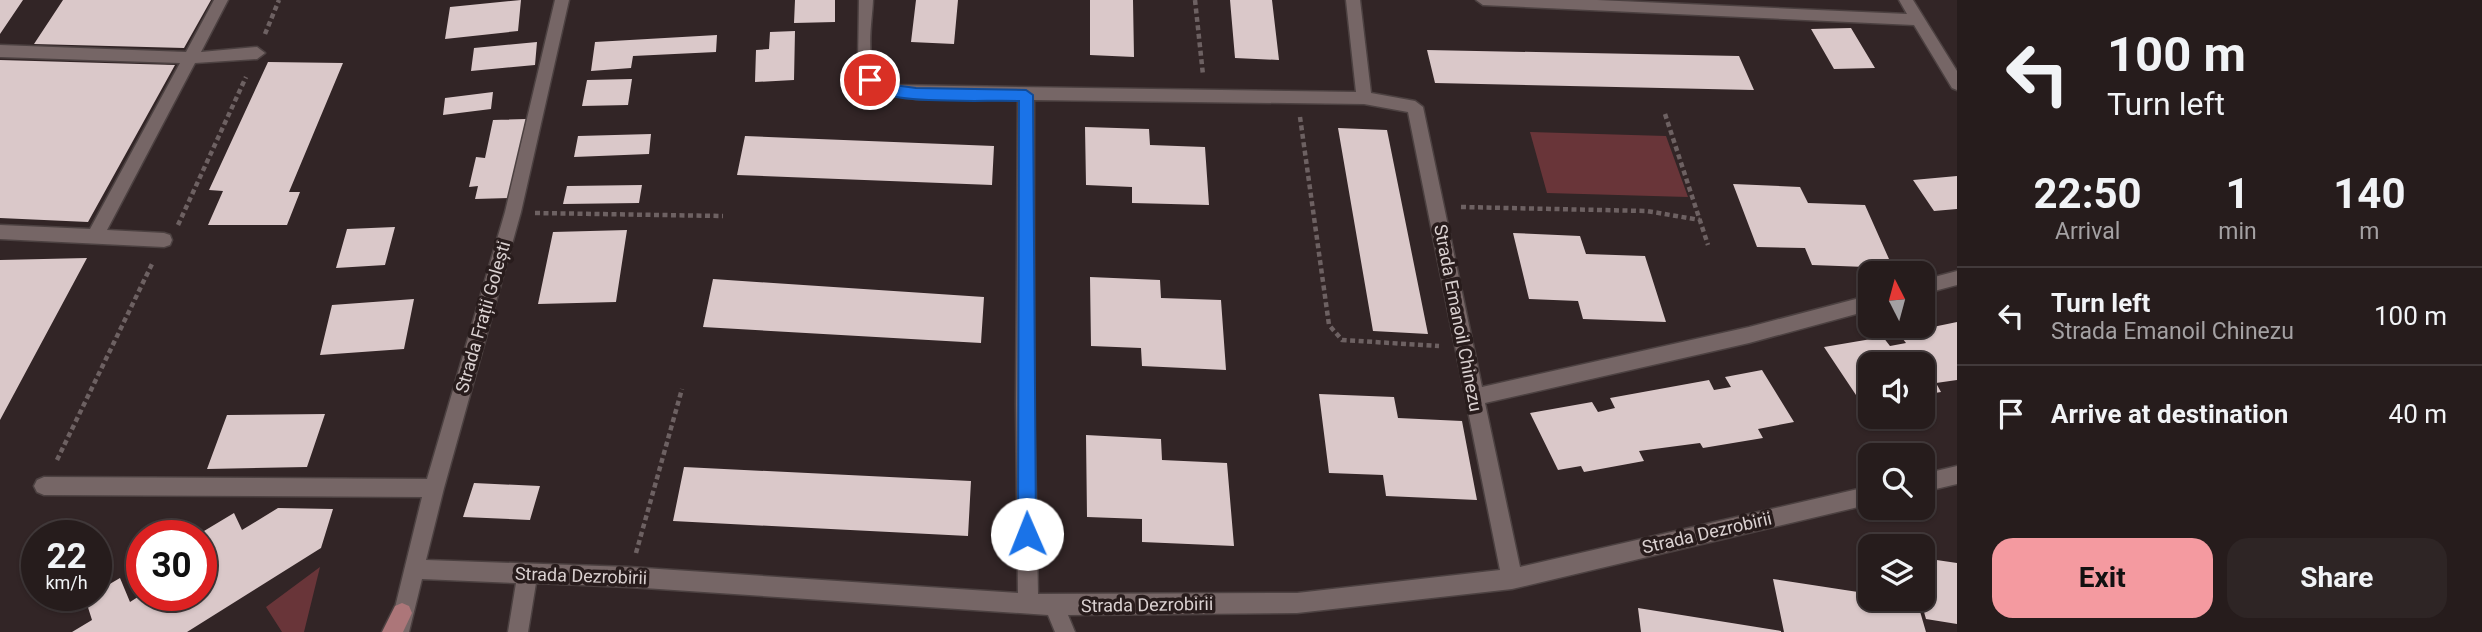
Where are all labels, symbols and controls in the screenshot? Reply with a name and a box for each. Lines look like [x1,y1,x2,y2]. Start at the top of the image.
text: 100 m [2107,26,2246,83]
icon: left [1992,28,2083,119]
pin [840,50,900,110]
icon: arrive [851,61,889,99]
text: Turn left [2107,85,2225,123]
text: 22:50 [2034,169,2142,218]
text: 1 [2225,169,2250,218]
text: 140 [2333,169,2406,218]
text: Arrival [2055,218,2120,245]
text: min [2218,218,2257,245]
text: m [2359,218,2379,245]
street label: Strada Emanoil Chinezu [1430,223,1487,413]
street label: Strada Frații Golești [451,239,515,395]
north arrow [1858,261,1936,338]
map controls [1858,261,1935,611]
text: Turn left [2051,288,2150,318]
icon: left [1992,297,2030,335]
text: 100 m [2374,301,2447,331]
text: Strada Emanoil Chinezu [2051,318,2294,345]
button: sound [1858,352,1935,429]
icon: arrive [1992,395,2030,433]
text: Arrive at destination [2051,399,2288,429]
text: 40 m [2389,399,2447,429]
button: search [1858,443,1935,520]
position arrow [990,497,1064,571]
street label: Strada Dezrobirii [1640,507,1774,558]
speed limit sign: 30 [126,520,217,611]
button: layers [1858,534,1935,611]
text: 22 [46,536,87,577]
button: Exit [1992,538,2213,618]
button: Share [2227,538,2447,618]
street label: Strada Dezrobirii [515,563,648,588]
text: km/h [45,572,88,593]
street label: Strada Dezrobirii [1081,593,1213,616]

